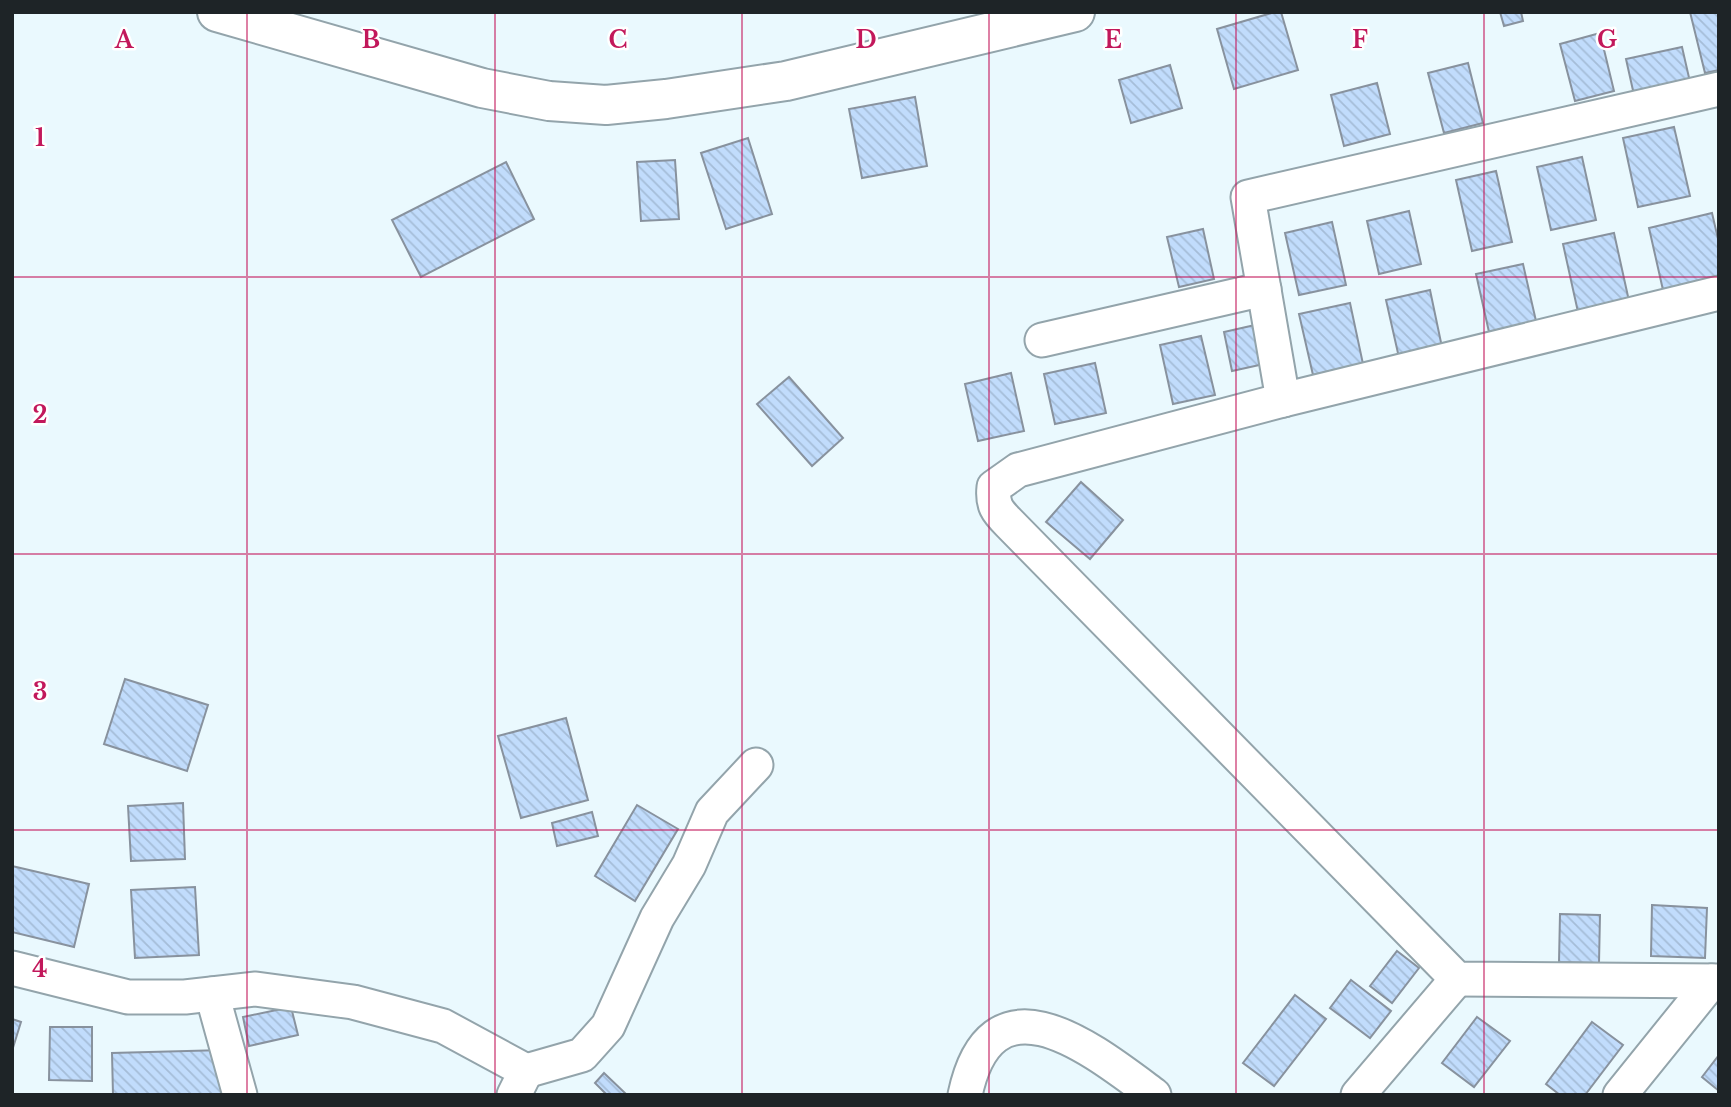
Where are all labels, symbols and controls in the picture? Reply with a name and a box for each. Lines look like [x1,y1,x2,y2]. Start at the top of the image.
text: A [114,26,135,54]
text: B [362,26,380,54]
text: C [609,26,627,54]
text: D [855,26,877,54]
text: E [1104,26,1122,54]
text: F [1352,26,1368,54]
text: G [1597,26,1617,54]
text: 1 [35,124,45,152]
text: 2 [33,401,47,429]
text: 3 [33,678,47,706]
text: 4 [32,955,48,983]

